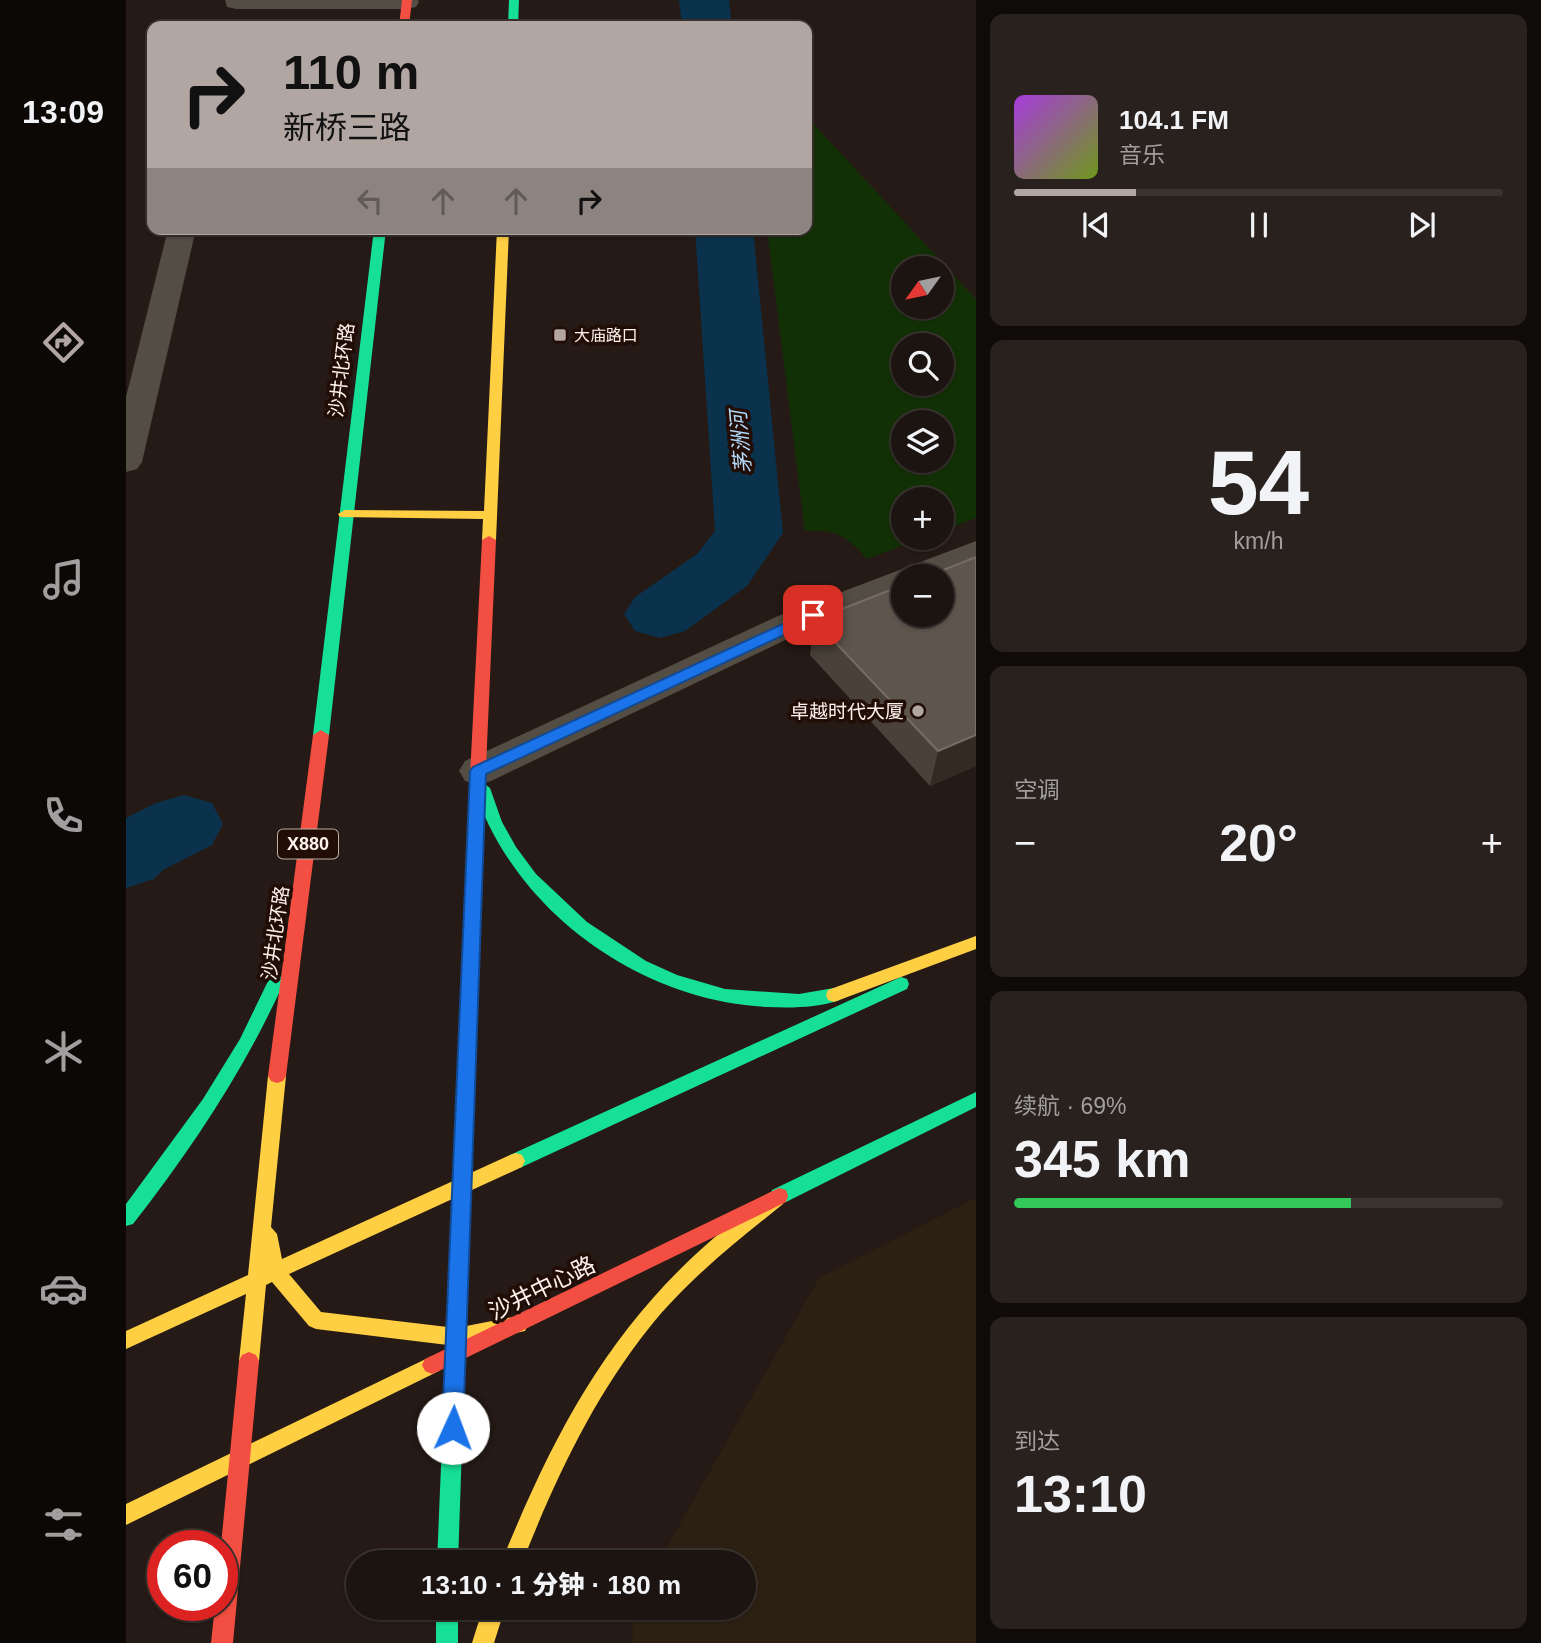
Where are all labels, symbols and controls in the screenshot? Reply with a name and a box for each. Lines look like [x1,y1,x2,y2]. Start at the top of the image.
text: 110 m [283,45,419,99]
icon: right [168,49,259,140]
text: 13:09 [22,94,104,130]
text: 104.1 FM [1119,105,1229,135]
text: 新桥三路 [283,110,411,146]
text: 音乐 [1119,142,1165,168]
icon: left [351,182,389,220]
icon: ahead [424,182,462,220]
icon: ahead [497,182,535,220]
icon: right [570,182,608,220]
icon: previous [1077,206,1115,244]
icon: pause [1240,206,1278,244]
icon: next [1403,206,1441,244]
north arrow [891,256,954,318]
map controls [891,256,954,627]
icon: directions [39,318,88,367]
street label: 沙井北环路 [325,322,358,418]
marker: 大庙路口 [552,327,568,343]
place label: 大庙路口 [574,327,638,344]
button: search [891,333,954,396]
water label: 茅洲河 [726,406,755,474]
button: layers [891,410,954,473]
text: 54 [1208,432,1309,533]
button: + [891,487,954,550]
text: km/h [1234,528,1283,554]
icon: music [39,555,88,604]
button: − [891,564,954,627]
pin [783,585,843,645]
icon: arrive [794,596,832,634]
place label: 卓越时代大厦 [790,701,904,722]
marker: 卓越时代大厦 [910,703,926,719]
text: 空调 [1014,777,1060,803]
icon: phone [39,791,88,840]
text: 20° [1219,814,1298,872]
text: − [1014,822,1036,864]
text: + [1481,822,1503,864]
road number: X880 [278,830,338,858]
street label: 沙井北环路 [258,885,293,982]
icon: climate [39,1027,88,1076]
text: 续航 · 69% [1014,1093,1126,1119]
text: 345 km [1014,1130,1190,1188]
street label: 沙井中心路 [485,1251,599,1325]
icon: car [39,1264,88,1313]
position arrow [416,1391,490,1465]
text: 到达 [1014,1428,1060,1454]
text: 13:10 [1014,1465,1147,1523]
icon: filters [39,1500,88,1549]
speed limit sign: 60 [147,1530,238,1621]
text: 13:10 · 1 分钟 · 180 m [421,1570,681,1600]

